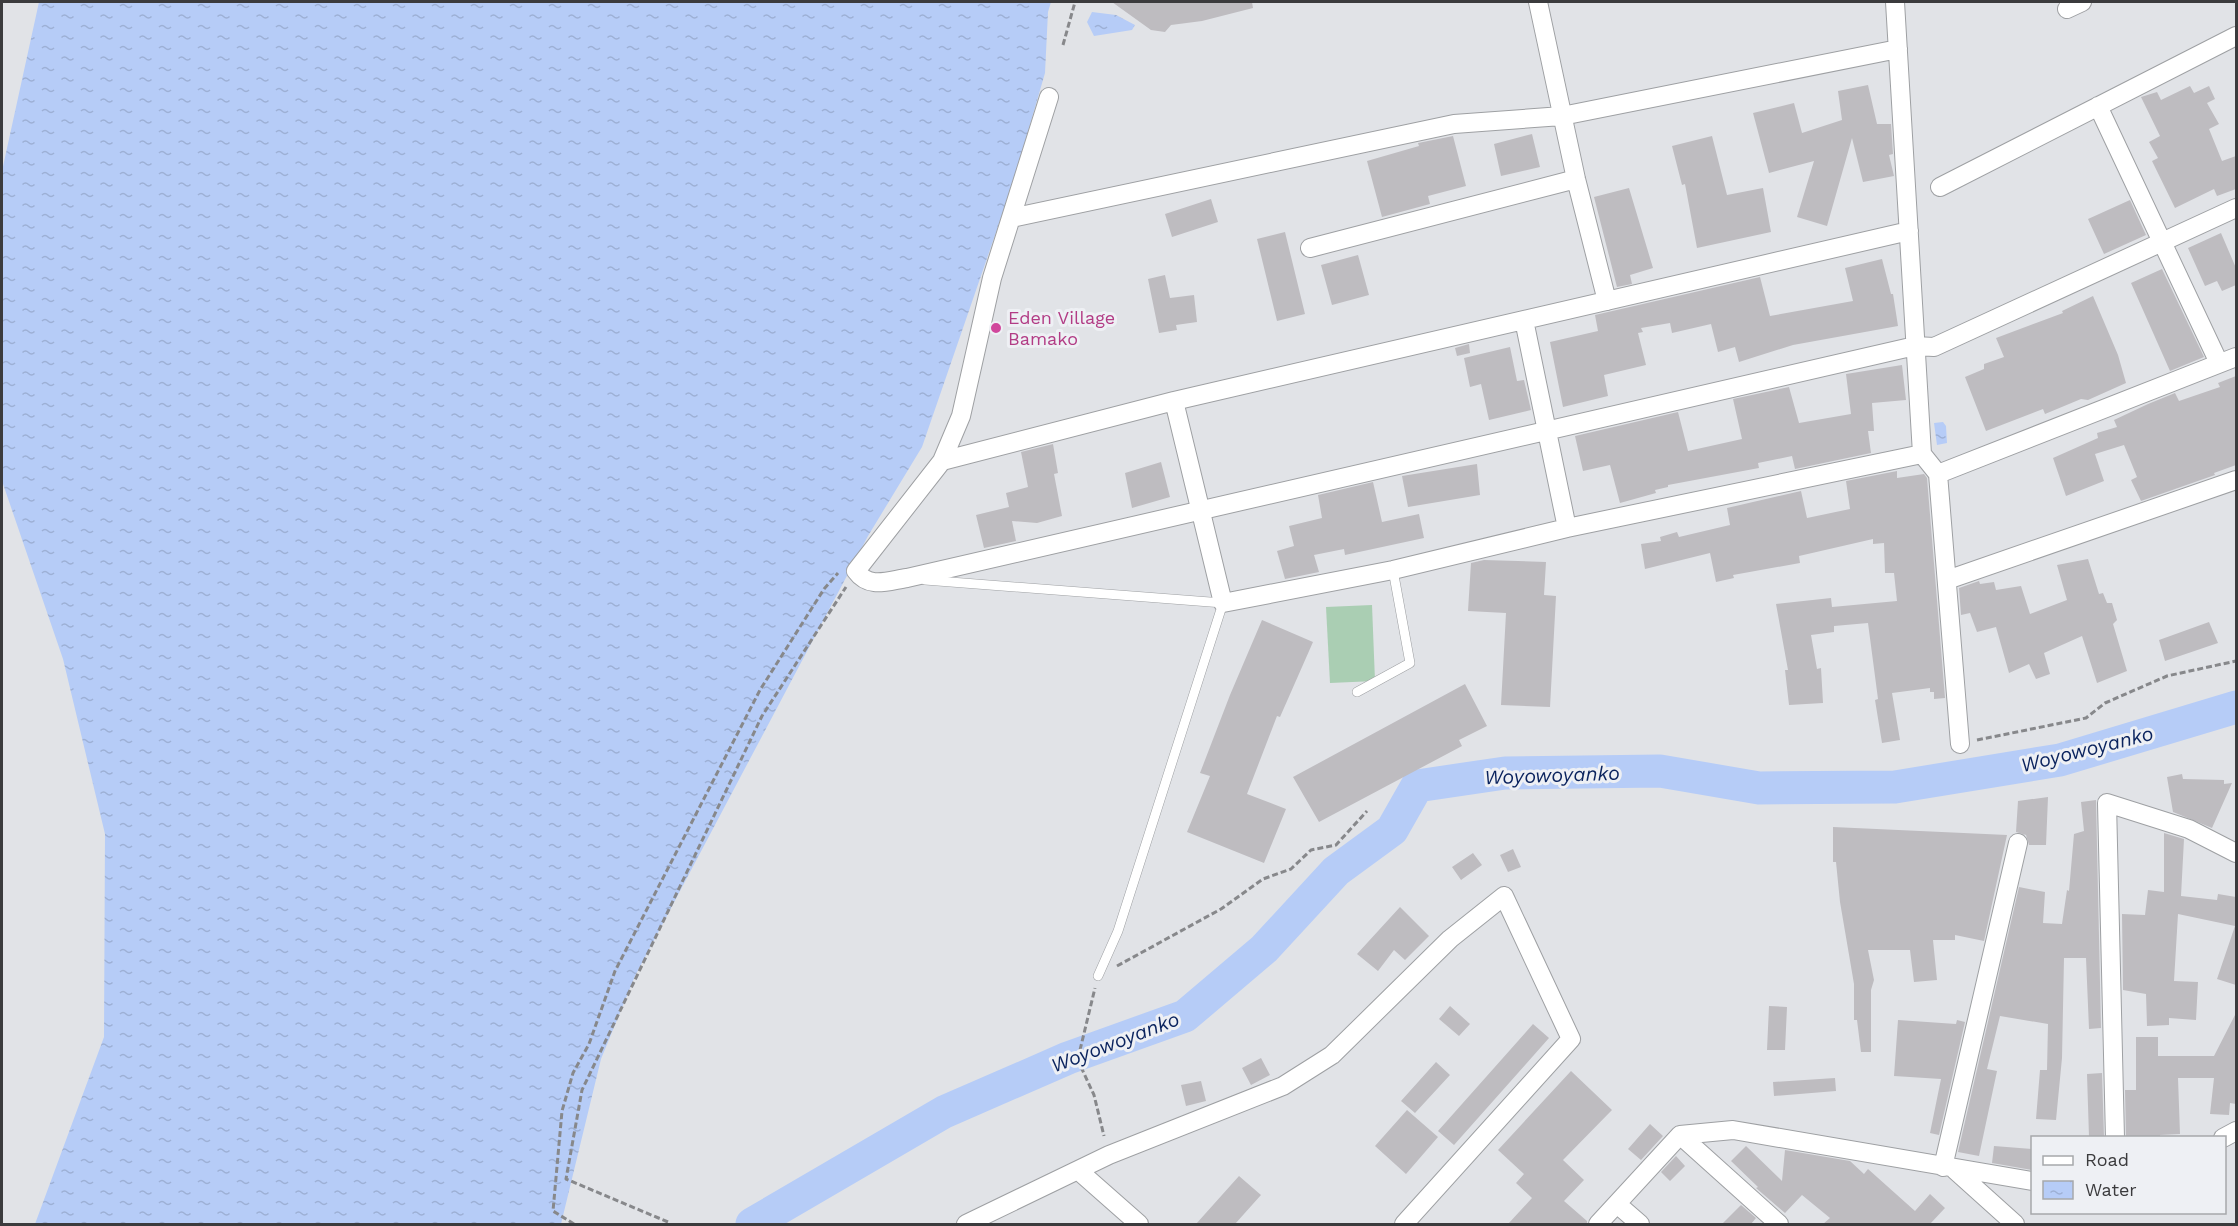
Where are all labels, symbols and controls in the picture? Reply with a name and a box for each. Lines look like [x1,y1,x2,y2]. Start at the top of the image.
place label: Eden Village Bamako [1008,307,1115,349]
marker: Eden Village Bamako [989,321,1003,335]
water label: Woyowoyanko [2018,721,2156,777]
water label: Woyowoyanko [1484,761,1620,789]
water label: Woyowoyanko [1047,1006,1183,1078]
legend [2031,1136,2226,1214]
text: Road [2085,1149,2129,1170]
text: Water [2085,1179,2137,1200]

